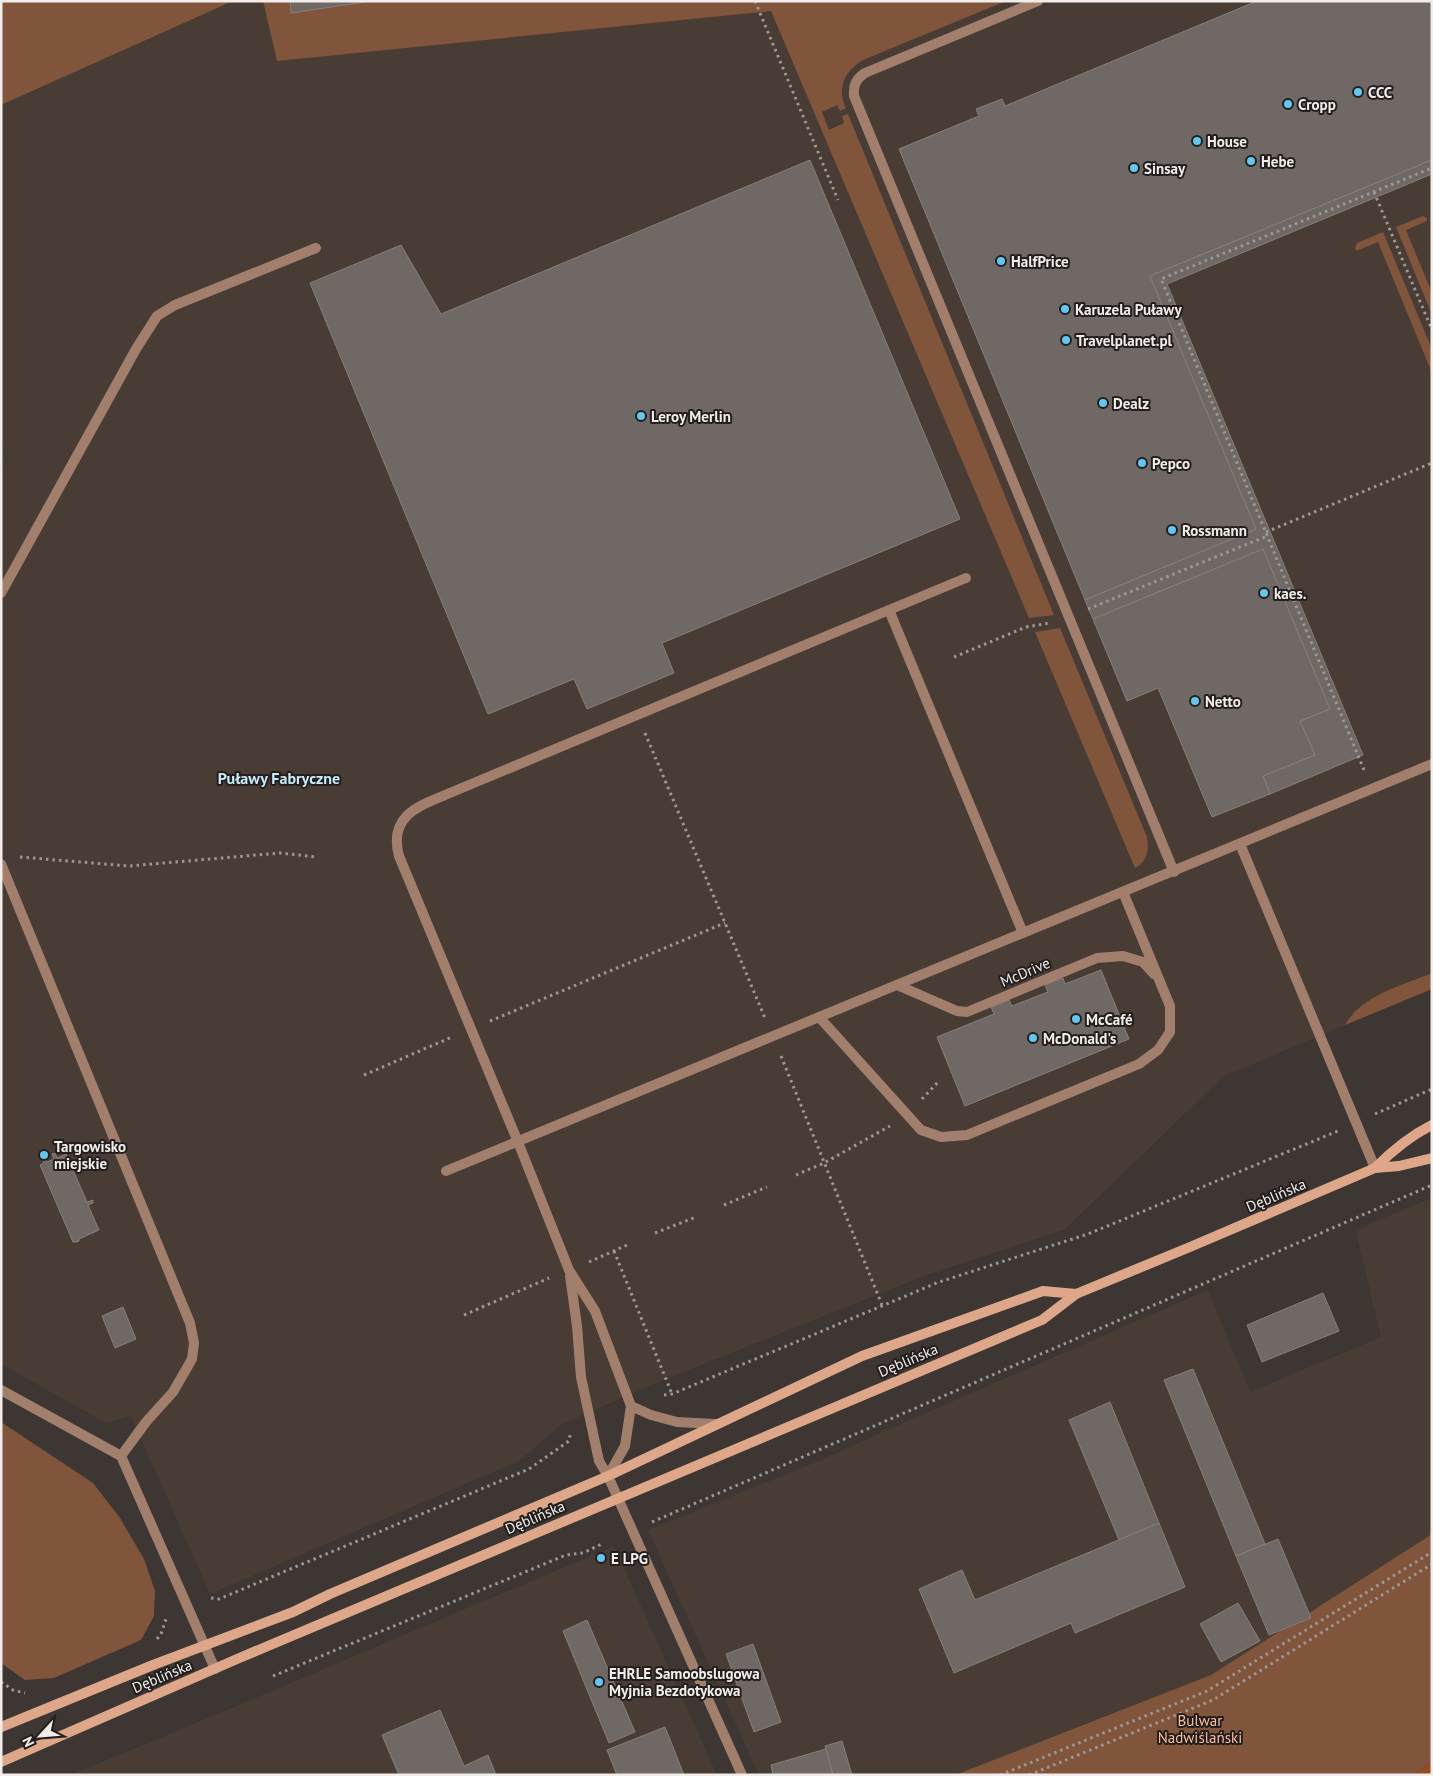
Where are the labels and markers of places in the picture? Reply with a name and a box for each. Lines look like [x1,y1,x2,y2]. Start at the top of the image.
place label: CCC [1368,83,1393,102]
marker: CCC [1352,86,1364,98]
place label: Cropp [1298,95,1336,114]
marker: Cropp [1282,98,1294,110]
place label: House [1207,132,1247,151]
marker: House [1191,135,1203,147]
place label: Hebe [1261,152,1294,171]
marker: Hebe [1245,155,1257,167]
place label: Sinsay [1144,159,1186,178]
marker: Sinsay [1128,162,1140,174]
place label: HalfPrice [1011,252,1069,271]
marker: HalfPrice [995,255,1007,267]
place label: Karuzela Puławy [1075,300,1183,319]
marker: Karuzela Puławy [1059,303,1071,315]
place label: Travelplanet.pl [1076,331,1173,350]
marker: Travelplanet.pl [1060,334,1072,346]
place label: Dealz [1113,394,1149,413]
marker: Dealz [1097,397,1109,409]
place label: Leroy Merlin [651,407,731,426]
marker: Leroy Merlin [635,410,647,422]
place label: Pepco [1152,454,1190,473]
marker: Pepco [1136,457,1148,469]
place label: Rossmann [1182,521,1247,540]
marker: Rossmann [1166,524,1178,536]
place label: kaes. [1274,584,1307,603]
marker: kaes. [1258,587,1270,599]
place label: Netto [1205,692,1241,711]
marker: Netto [1189,695,1201,707]
place label: McCafé [1086,1010,1133,1029]
marker: McCafé [1070,1013,1082,1025]
place label: McDonald's [1043,1029,1116,1048]
marker: McDonald's [1027,1032,1039,1044]
place label: Targowisko miejskie [54,1137,126,1173]
marker: Targowisko miejskie [38,1149,50,1161]
place label: E LPG [611,1549,648,1568]
marker: E LPG [595,1552,607,1564]
place label: EHRLE Samoobslugowa Myjnia Bezdotykowa [609,1664,760,1700]
marker: EHRLE Samoobslugowa Myjnia Bezdotykowa [593,1676,605,1688]

